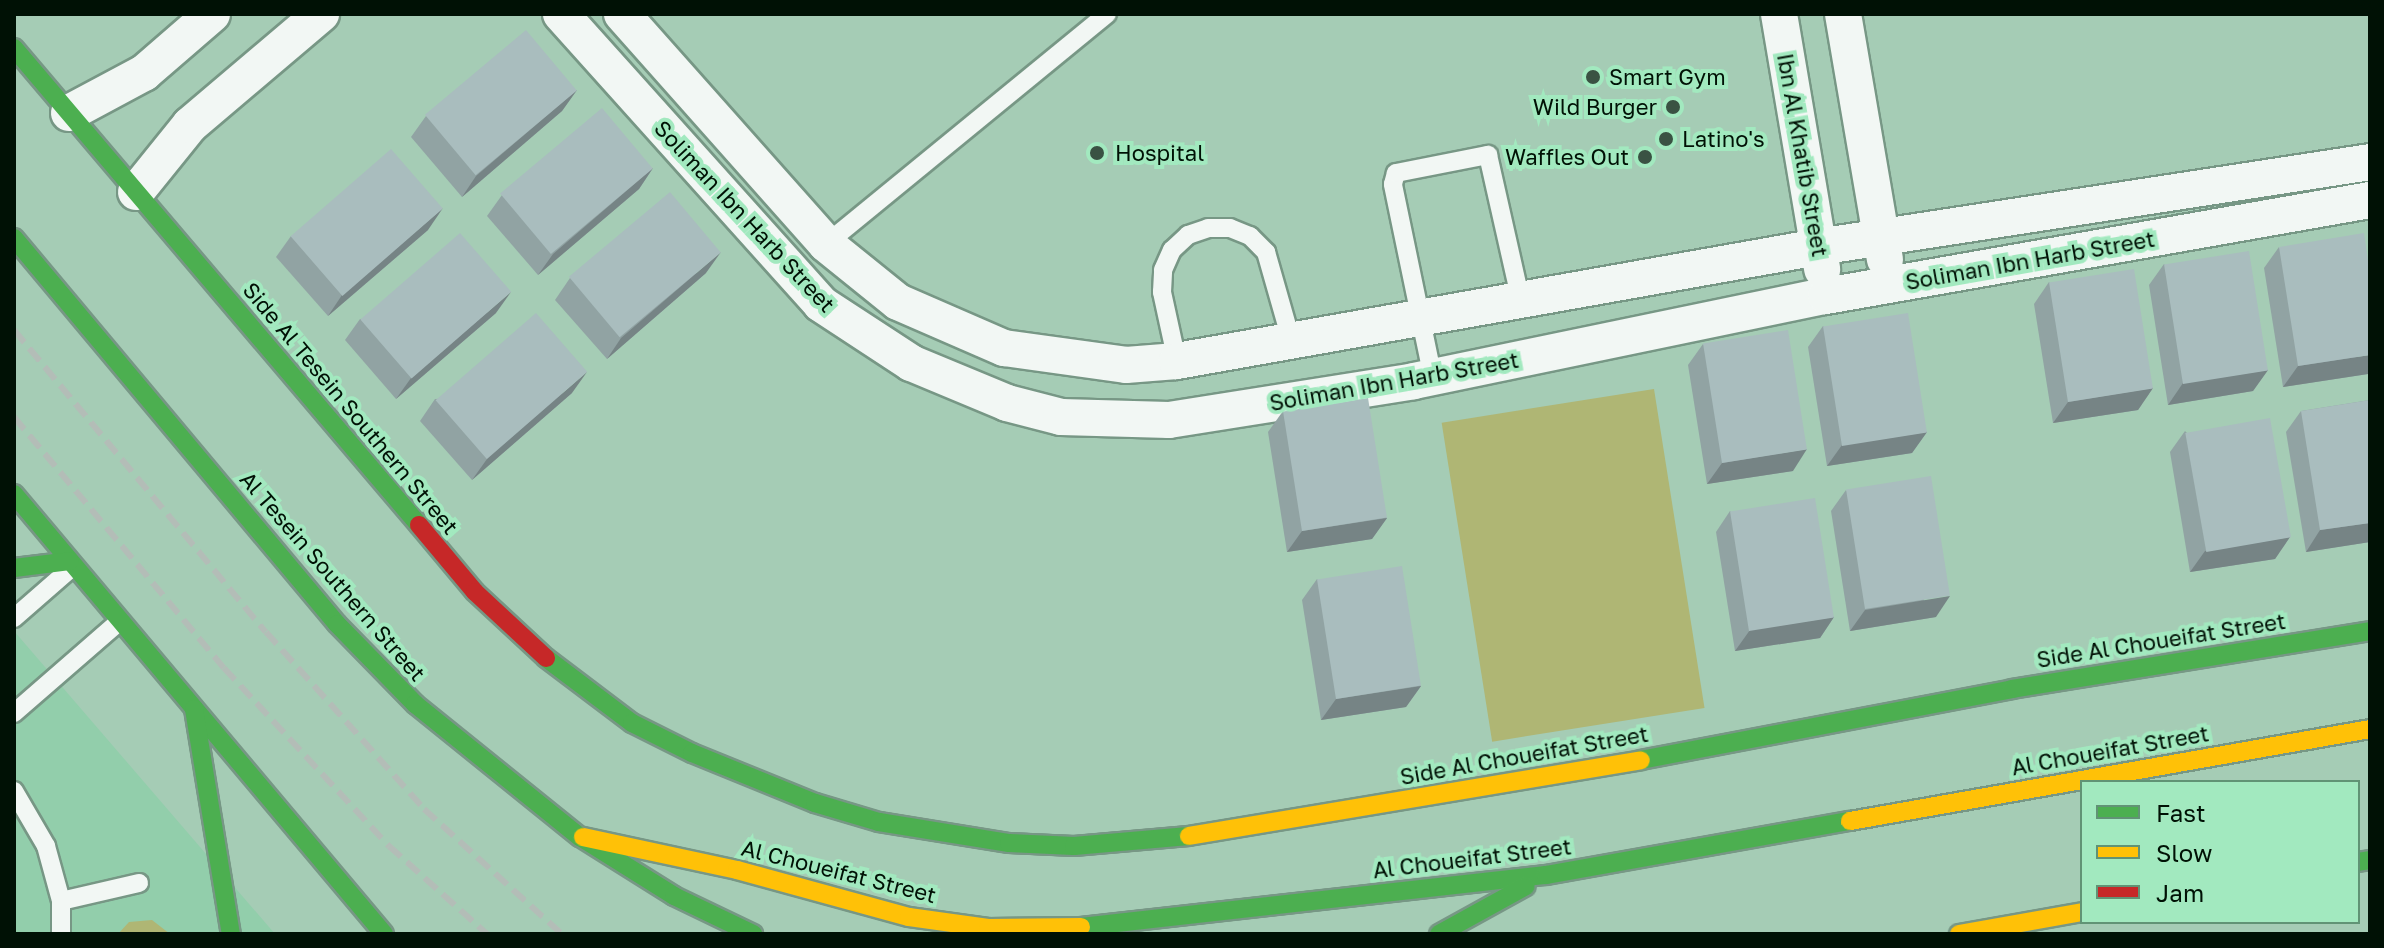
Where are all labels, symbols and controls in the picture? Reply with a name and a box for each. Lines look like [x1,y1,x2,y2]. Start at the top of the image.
street label: Ibn Al Khatib Street [1772,51,1834,259]
place label: Smart Gym [1609,64,1726,90]
marker: Smart Gym [1584,68,1602,86]
place label: Wild Burger [1533,94,1657,120]
marker: Wild Burger [1664,98,1682,116]
street label: Soliman Ibn Harb Street [649,115,841,317]
place label: Latino's [1682,126,1765,152]
marker: Latino's [1657,130,1675,148]
place label: Hospital [1115,140,1204,166]
marker: Hospital [1086,142,1108,164]
place label: Waffles Out [1505,144,1629,170]
marker: Waffles Out [1636,148,1654,166]
street label: Soliman Ibn Harb Street [1903,225,2157,295]
street label: Side Al Tesein Southern Street [238,277,464,539]
street label: Soliman Ibn Harb Street [1267,346,1521,416]
street label: Al Tesein Southern Street [235,466,431,686]
street label: Side Al Choueifat Street [2035,607,2287,673]
street label: Side Al Choueifat Street [1398,720,1650,790]
street label: Al Choueifat Street [2009,720,2211,780]
legend [2080,780,2360,924]
text: Fast [2156,798,2206,827]
street label: Al Choueifat Street [1371,833,1573,883]
street label: Al Choueifat Street [739,834,939,908]
text: Slow [2156,838,2212,867]
text: Jam [2156,878,2204,907]

